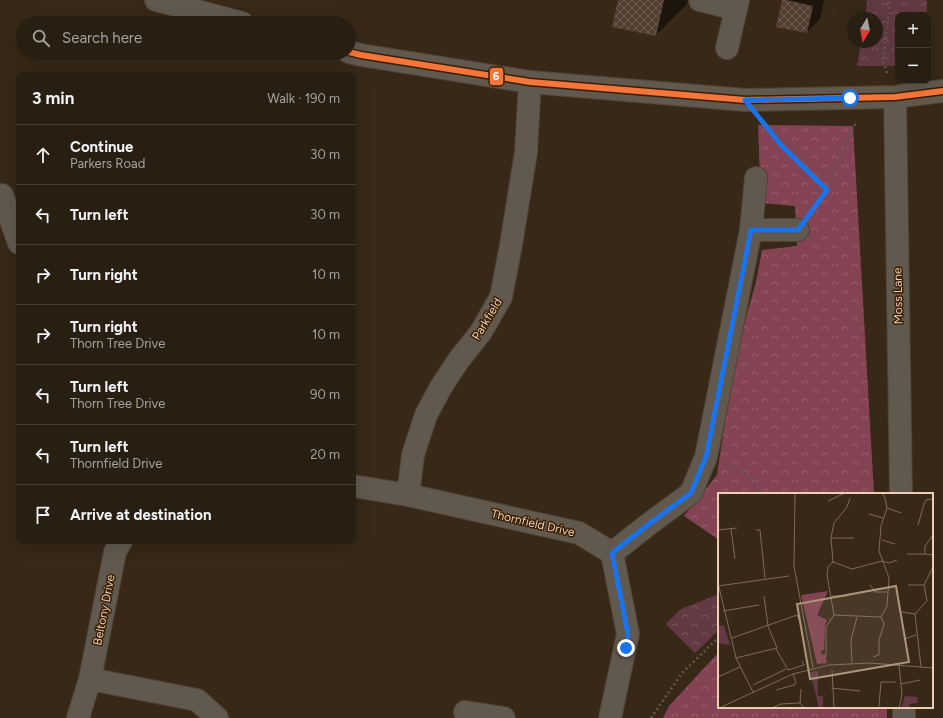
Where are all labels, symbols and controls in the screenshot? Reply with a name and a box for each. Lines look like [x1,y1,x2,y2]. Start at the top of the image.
north arrow [847,12,883,48]
map controls [895,12,931,84]
button: + [895,12,931,48]
search box [16,16,356,60]
icon: search [30,27,52,49]
text: Search here [62,29,142,47]
button: − [895,48,931,84]
line badge: 6 [489,67,504,86]
text: 6 [493,70,500,83]
text: 3 min [32,88,74,108]
route start [841,89,859,107]
text: Walk · 190 m [267,91,340,106]
text: Continue [70,138,133,156]
icon: ahead [32,144,54,166]
text: 30 m [310,147,340,162]
text: Parkers Road [70,156,145,171]
icon: left [32,204,54,226]
text: Turn left [70,206,128,224]
text: 30 m [310,207,340,222]
icon: right [32,264,54,286]
text: Turn right [70,266,138,284]
text: 10 m [312,267,340,282]
street label: Moss Lane [890,267,905,325]
street label: Parkfield [469,296,505,342]
text: Turn right [70,318,138,336]
icon: right [32,324,54,346]
text: 10 m [312,327,340,342]
text: Thorn Tree Drive [70,336,165,351]
text: Turn left [70,378,128,396]
icon: left [32,384,54,406]
text: 90 m [310,387,340,402]
text: Thorn Tree Drive [70,396,165,411]
text: Turn left [70,438,128,456]
icon: left [32,444,54,466]
text: 20 m [310,447,340,462]
text: Thornfield Drive [70,456,162,471]
inset map [718,493,933,708]
icon: arrive [32,504,54,526]
text: Arrive at destination [70,506,211,524]
street label: Thornfield Drive [490,507,577,540]
street label: Beltony Drive [90,573,118,646]
route end [617,639,635,657]

